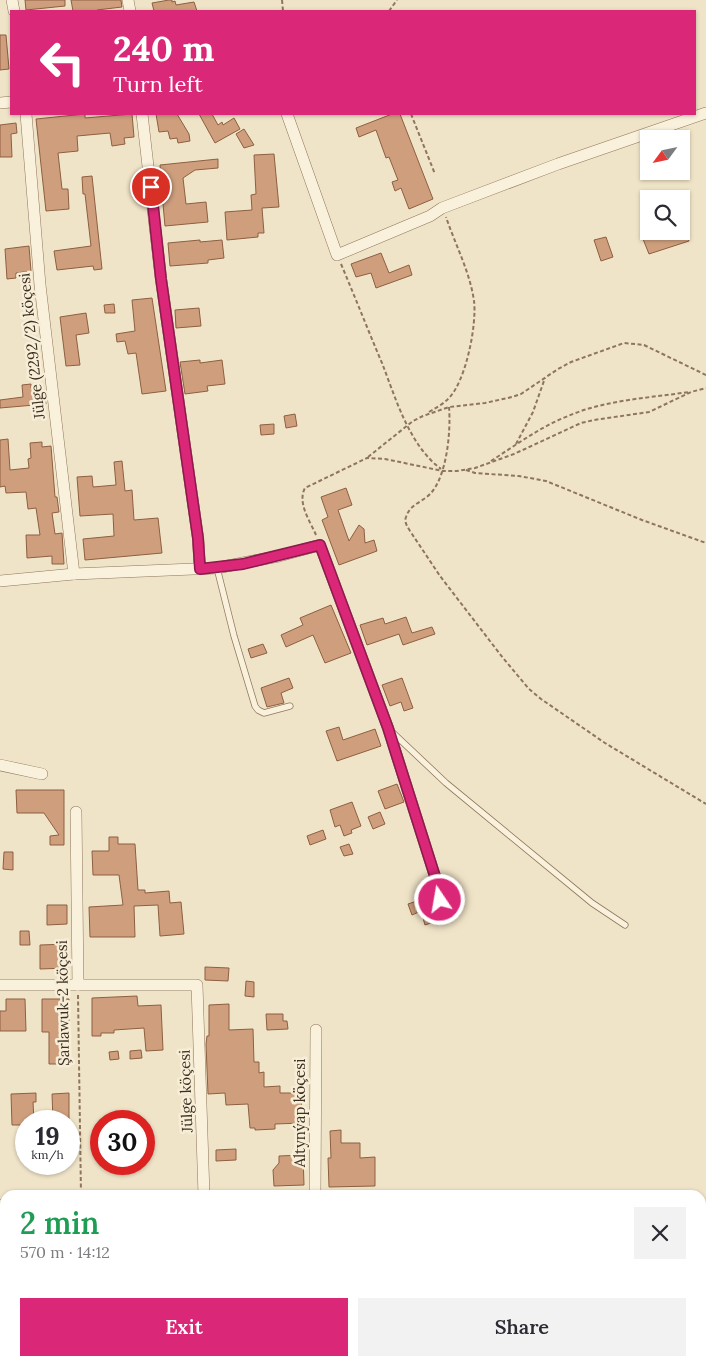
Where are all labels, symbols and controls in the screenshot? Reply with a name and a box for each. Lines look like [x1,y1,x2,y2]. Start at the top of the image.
text: 240 m [113,26,214,71]
icon: left [30,30,95,95]
text: Turn left [113,70,203,98]
north arrow [640,130,690,180]
map controls [640,130,690,240]
pin [130,166,172,208]
icon: arrive [137,173,165,201]
button: search [640,190,690,240]
street label: Jülge (2292/2) köçesi [14,272,50,421]
position arrow [413,873,465,925]
street label: Şarlawuk-2 köçesi [52,940,73,1066]
street label: Jülge köçesi [175,1049,196,1134]
street label: Altynýap köçesi [290,1059,309,1168]
speed limit sign: 30 [90,1110,155,1175]
text: 19 [35,1120,60,1152]
text: km/h [31,1147,64,1162]
text: 2 min [20,1204,99,1242]
button: close [634,1207,686,1259]
text: 570 m · 14:12 [20,1242,110,1262]
button: Exit [20,1298,348,1356]
button: Share [358,1298,686,1356]

